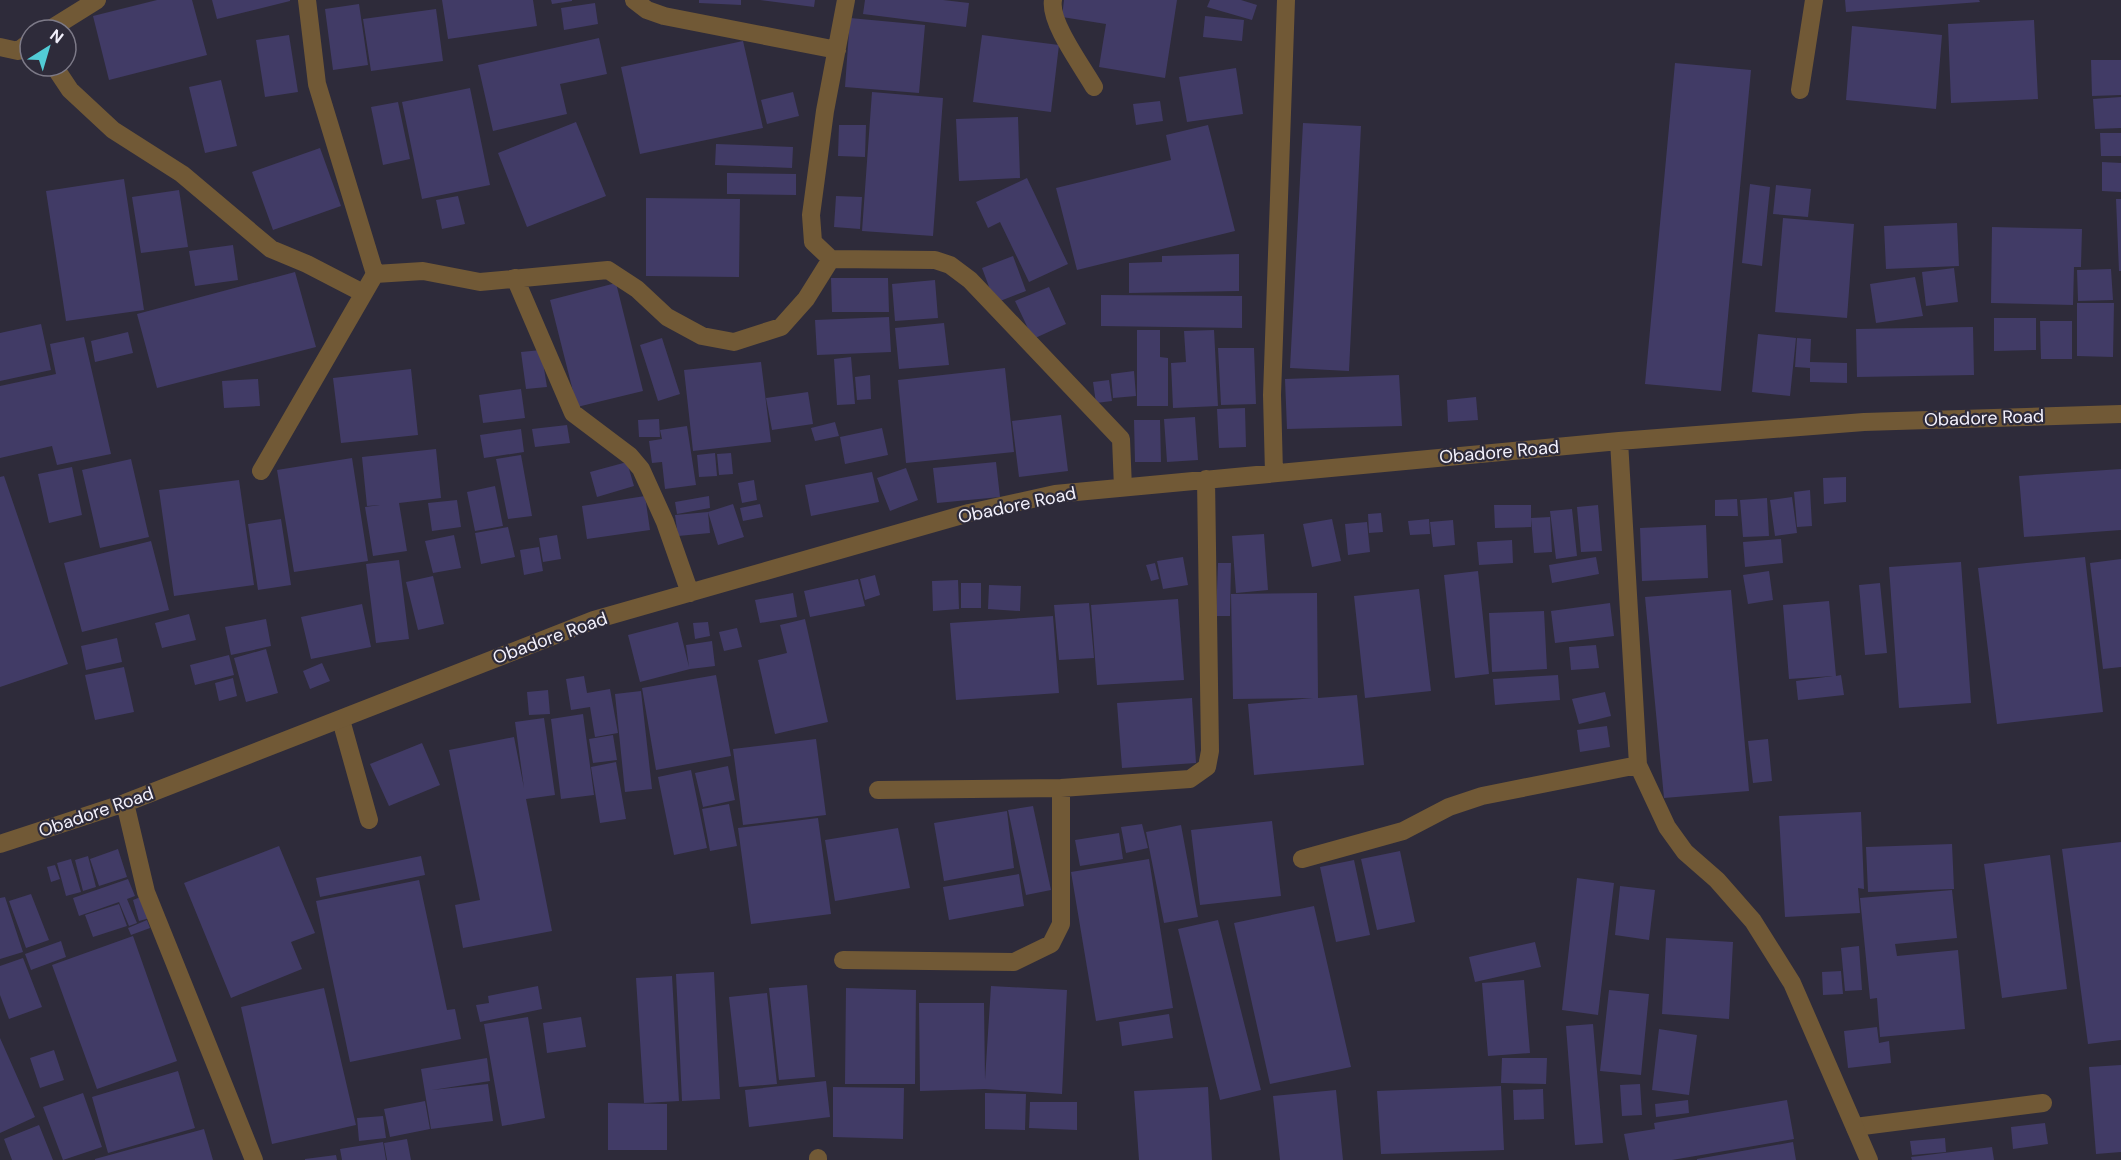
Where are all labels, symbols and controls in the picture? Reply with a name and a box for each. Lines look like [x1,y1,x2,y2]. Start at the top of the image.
north arrow [18,18,78,78]
text: N [46,25,68,48]
street label: Obadore Road [1924,404,2044,432]
street label: Obadore Road [1438,435,1560,469]
street label: Obadore Road [956,481,1078,529]
street label: Obadore Road [489,606,611,670]
street label: Obadore Road [35,781,157,843]

